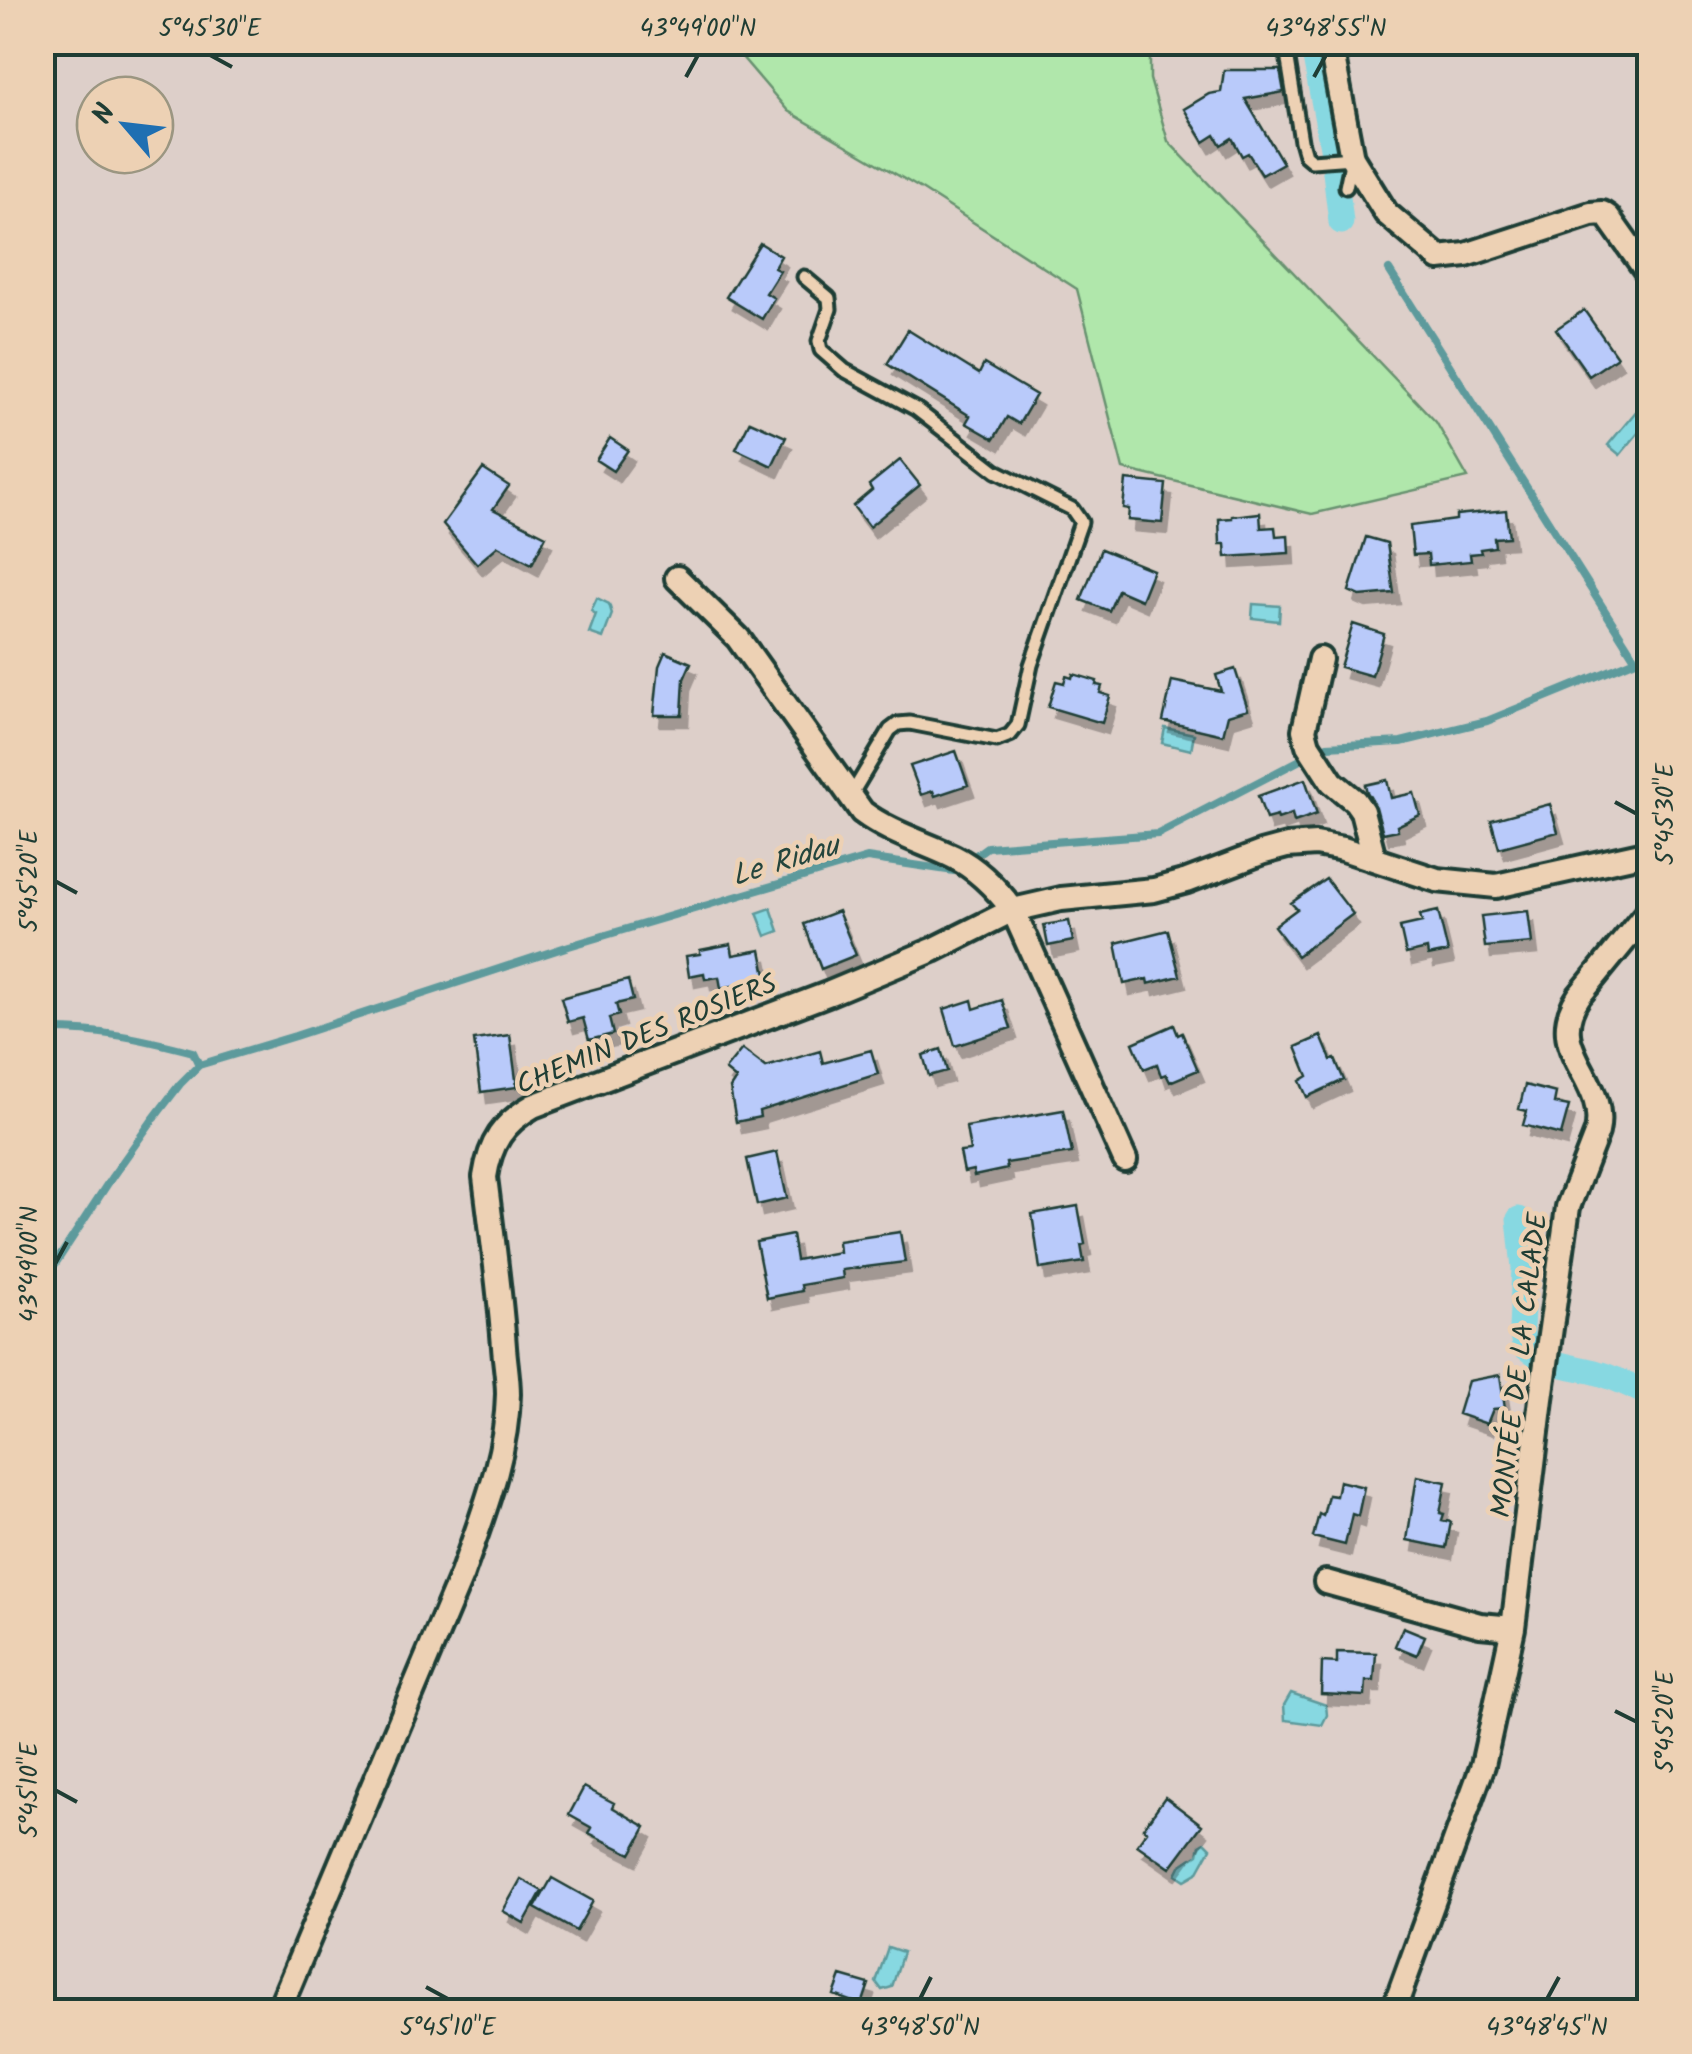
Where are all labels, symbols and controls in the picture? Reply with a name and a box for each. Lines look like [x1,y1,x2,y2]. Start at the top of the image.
text: 5°45'30"E [159,9,263,49]
text: 43°49'00"N [640,9,756,49]
text: 43°48'55"N [1265,9,1387,49]
north arrow [75,75,175,175]
text: N [81,96,129,133]
text: 5°45'30"E [1646,761,1686,865]
water label: Le Ridau [726,822,849,901]
text: 5°45'20"E [10,828,50,932]
street label: CHEMIN DES ROSIERS [510,962,784,1108]
text: 43°49'00"N [10,1206,50,1322]
street label: MONTÉE DE LA CALADE [1479,1210,1562,1520]
text: 5°45'20"E [1646,1669,1686,1773]
text: 5°45'10"E [10,1741,50,1838]
text: 5°45'10"E [400,2008,497,2048]
text: 43°48'50"N [860,2008,980,2048]
text: 43°48'45"N [1486,2008,1608,2048]

